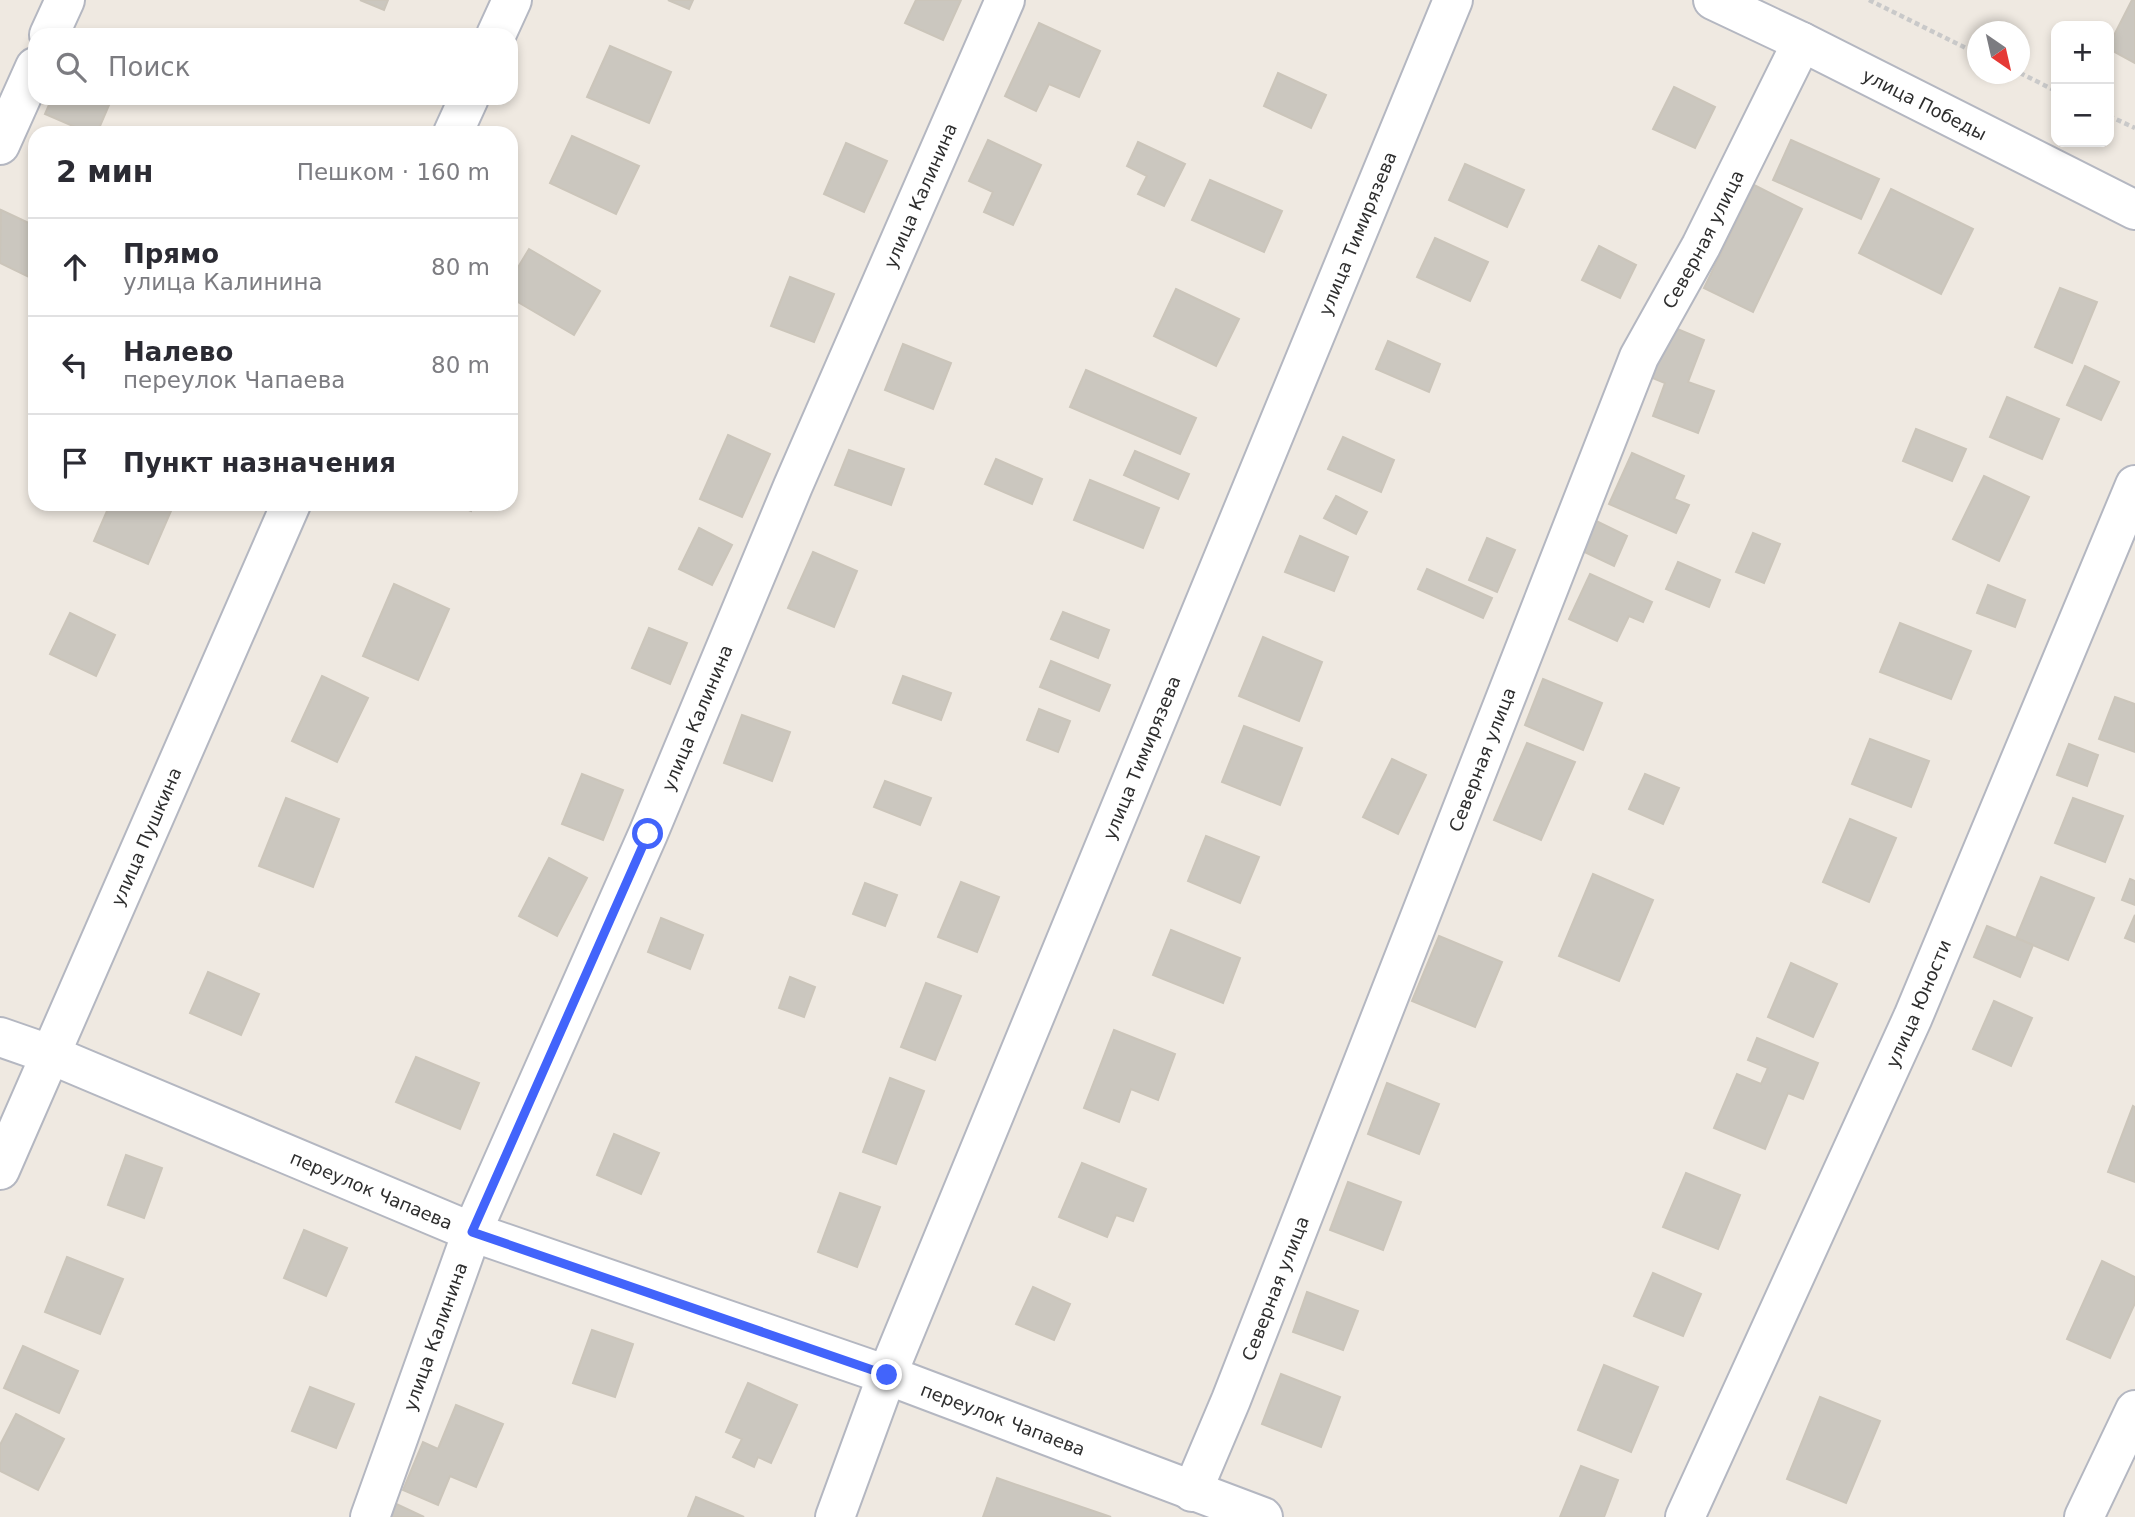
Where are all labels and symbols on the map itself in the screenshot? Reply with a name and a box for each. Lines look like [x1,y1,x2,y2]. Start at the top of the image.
north arrow [1967,21,2030,84]
street label: улица Победы [1859,64,1990,144]
street label: улица Калинина [879,120,961,271]
street label: улица Тимирязева [1314,148,1400,318]
street label: Северная улица [1658,166,1748,312]
street label: улица Калинина [657,641,736,794]
street label: улица Тимирязева [1098,672,1184,843]
street label: Северная улица [1444,684,1519,834]
street label: улица Пушкина [106,764,185,909]
route start [632,818,663,849]
street label: улица Юности [1881,936,1955,1071]
street label: переулок Чапаева [287,1146,456,1233]
street label: Северная улица [1237,1213,1312,1363]
street label: улица Калинина [398,1259,471,1413]
route end [871,1359,902,1390]
street label: переулок Чапаева [918,1378,1088,1459]

